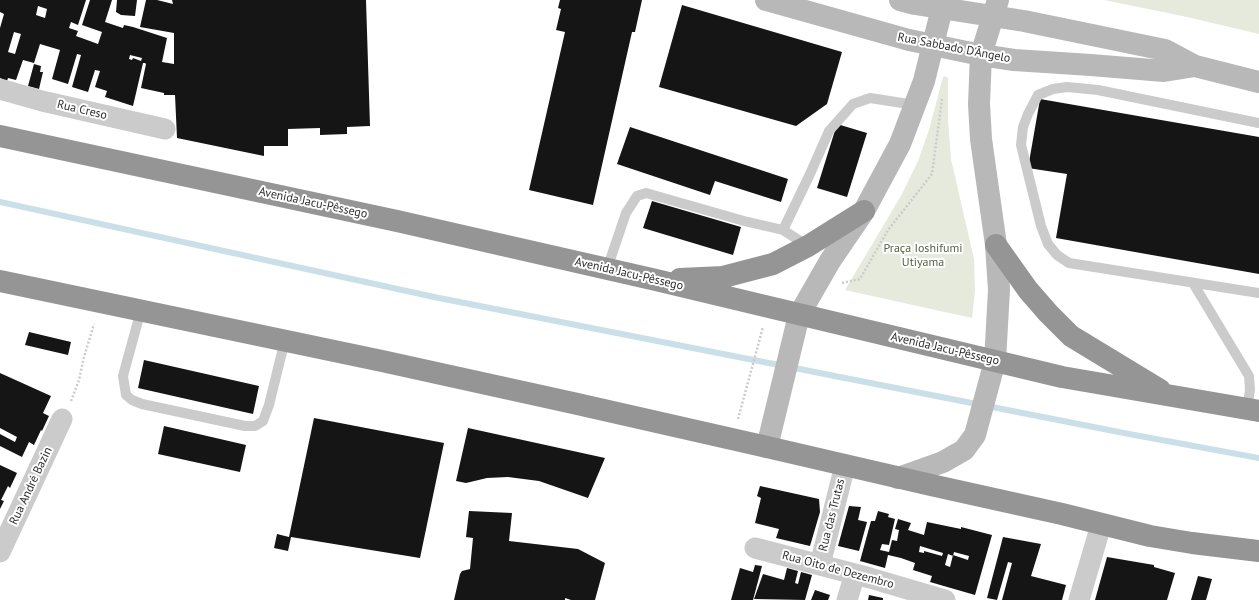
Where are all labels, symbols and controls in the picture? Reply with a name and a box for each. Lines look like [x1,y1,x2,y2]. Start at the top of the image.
street label: Rua Sabbado D'Ângelo [896,30,1012,66]
street label: Rua Creso [56,97,108,123]
street label: Avenida Jacu-Pêssego [257,184,369,222]
park label: Praça Ioshifumi Utiyama [884,242,962,270]
street label: Avenida Jacu-Pêssego [573,255,685,293]
street label: Avenida Jacu-Pêssego [889,330,1001,368]
street label: Rua André Bazin [7,445,55,527]
street label: Rua das Trutas [816,477,848,553]
street label: Rua Oito de Dezembro [780,548,896,592]

